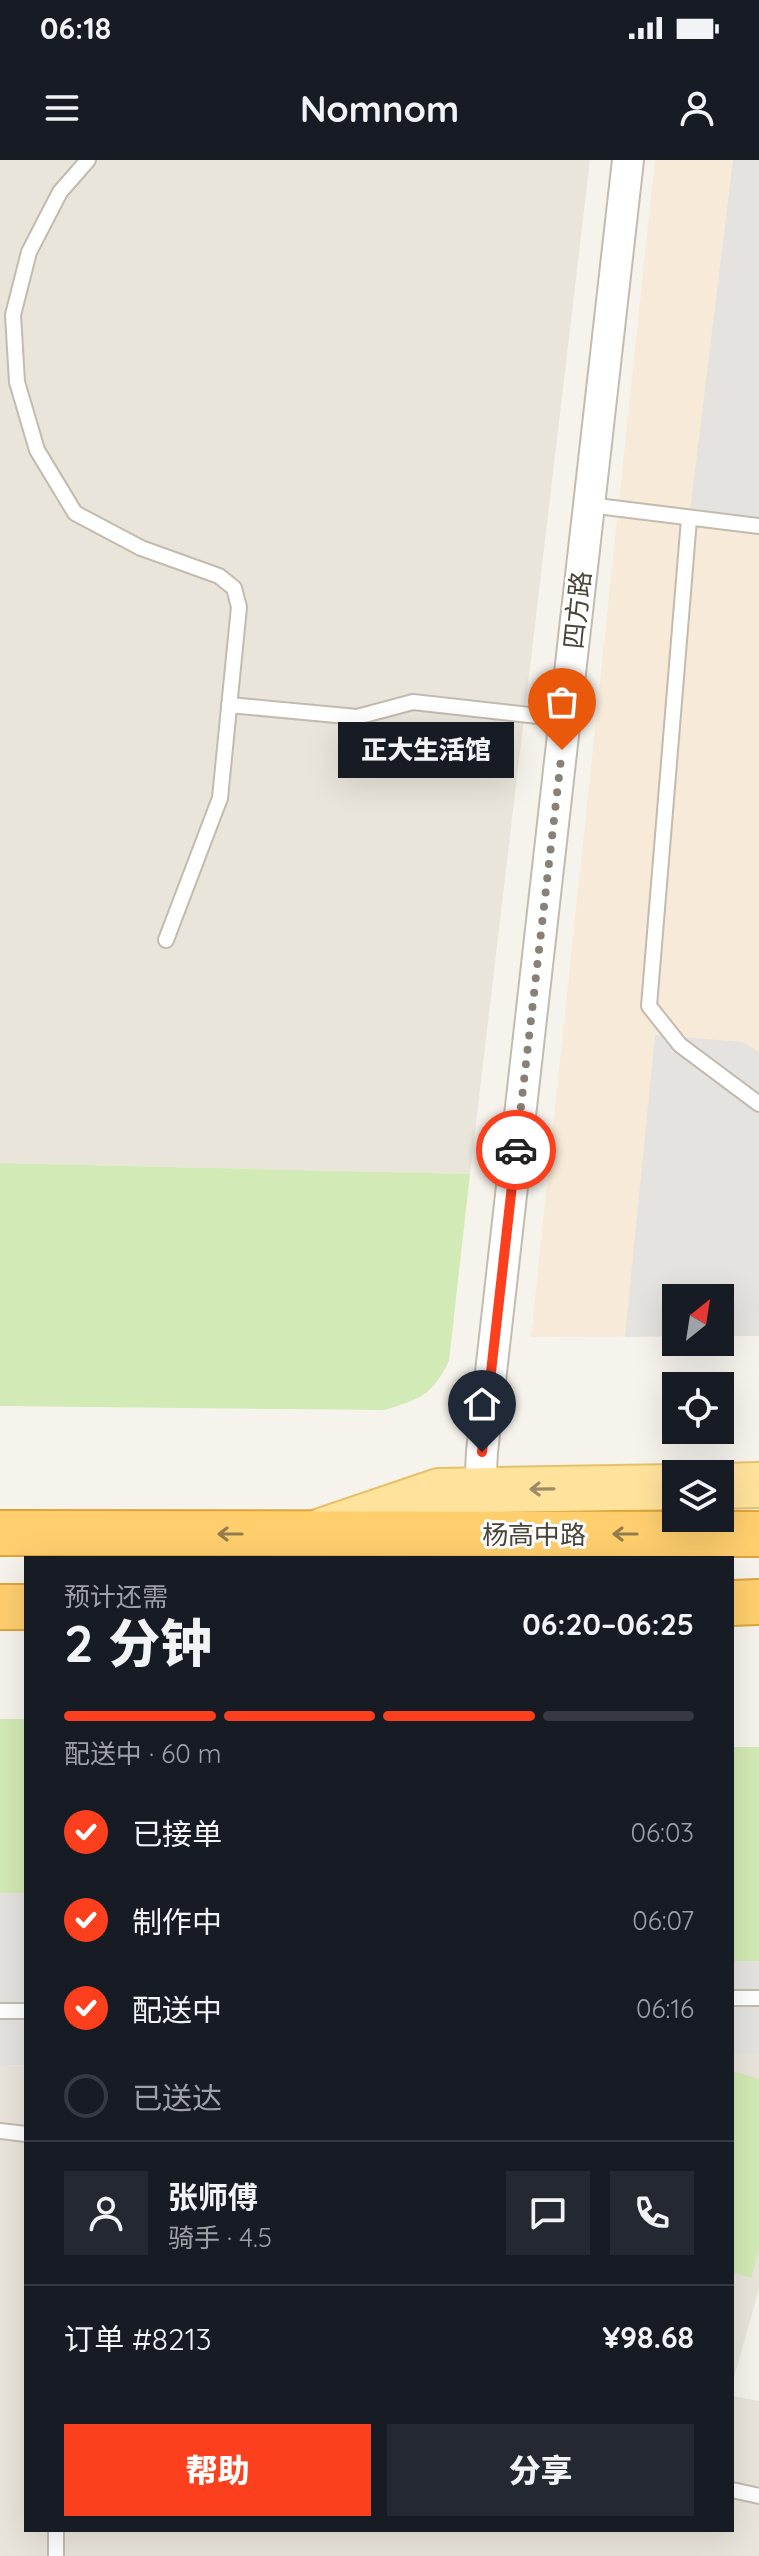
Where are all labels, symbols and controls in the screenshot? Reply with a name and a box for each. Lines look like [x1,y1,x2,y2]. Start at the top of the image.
text: 06:18 [40,9,111,47]
icon: menu [40,86,84,130]
text: Nomnom [300,86,459,131]
icon: person [675,86,719,130]
street label: 四方路 [557,569,597,651]
pin [528,668,596,750]
icon: bag [540,680,584,724]
callout: 正大生活馆 [338,722,514,778]
text: 正大生活馆 [361,733,491,766]
courier [476,1110,556,1190]
icon: car [494,1128,538,1172]
north arrow [662,1284,734,1356]
map controls [662,1284,734,1532]
pin [448,1370,516,1452]
button: locate [662,1372,734,1444]
icon: home [460,1382,504,1426]
button: layers [662,1460,734,1532]
one-way arrow [529,1481,556,1497]
street label: 杨高中路 [482,1518,586,1551]
one-way arrow [217,1526,244,1542]
one-way arrow [612,1526,639,1542]
text: 预计还需 [64,1580,168,1613]
text: 06:20–06:25 [522,1605,694,1643]
text: 2 分钟 [64,1610,212,1675]
text: 配送中 · 60 m [64,1737,222,1770]
icon: check [64,1810,108,1854]
text: 已接单 [132,1815,222,1853]
text: 06:03 [631,1816,694,1849]
icon: check [64,1898,108,1942]
text: 制作中 [132,1903,222,1941]
text: 06:07 [632,1904,694,1937]
icon: check [64,1986,108,2030]
text: 配送中 [132,1991,222,2029]
text: 06:16 [636,1992,694,2025]
text: 已送达 [132,2079,222,2117]
button: person [64,2171,148,2255]
button: chat [506,2171,590,2255]
button: phone [610,2171,694,2255]
text: 张师傅 [168,2178,258,2216]
text: 骑手 · 4.5 [168,2221,272,2254]
text: ¥98.68 [602,2318,694,2356]
text: 订单 #8213 [64,2320,211,2358]
button: 帮助 [64,2424,371,2516]
button: 分享 [387,2424,694,2516]

